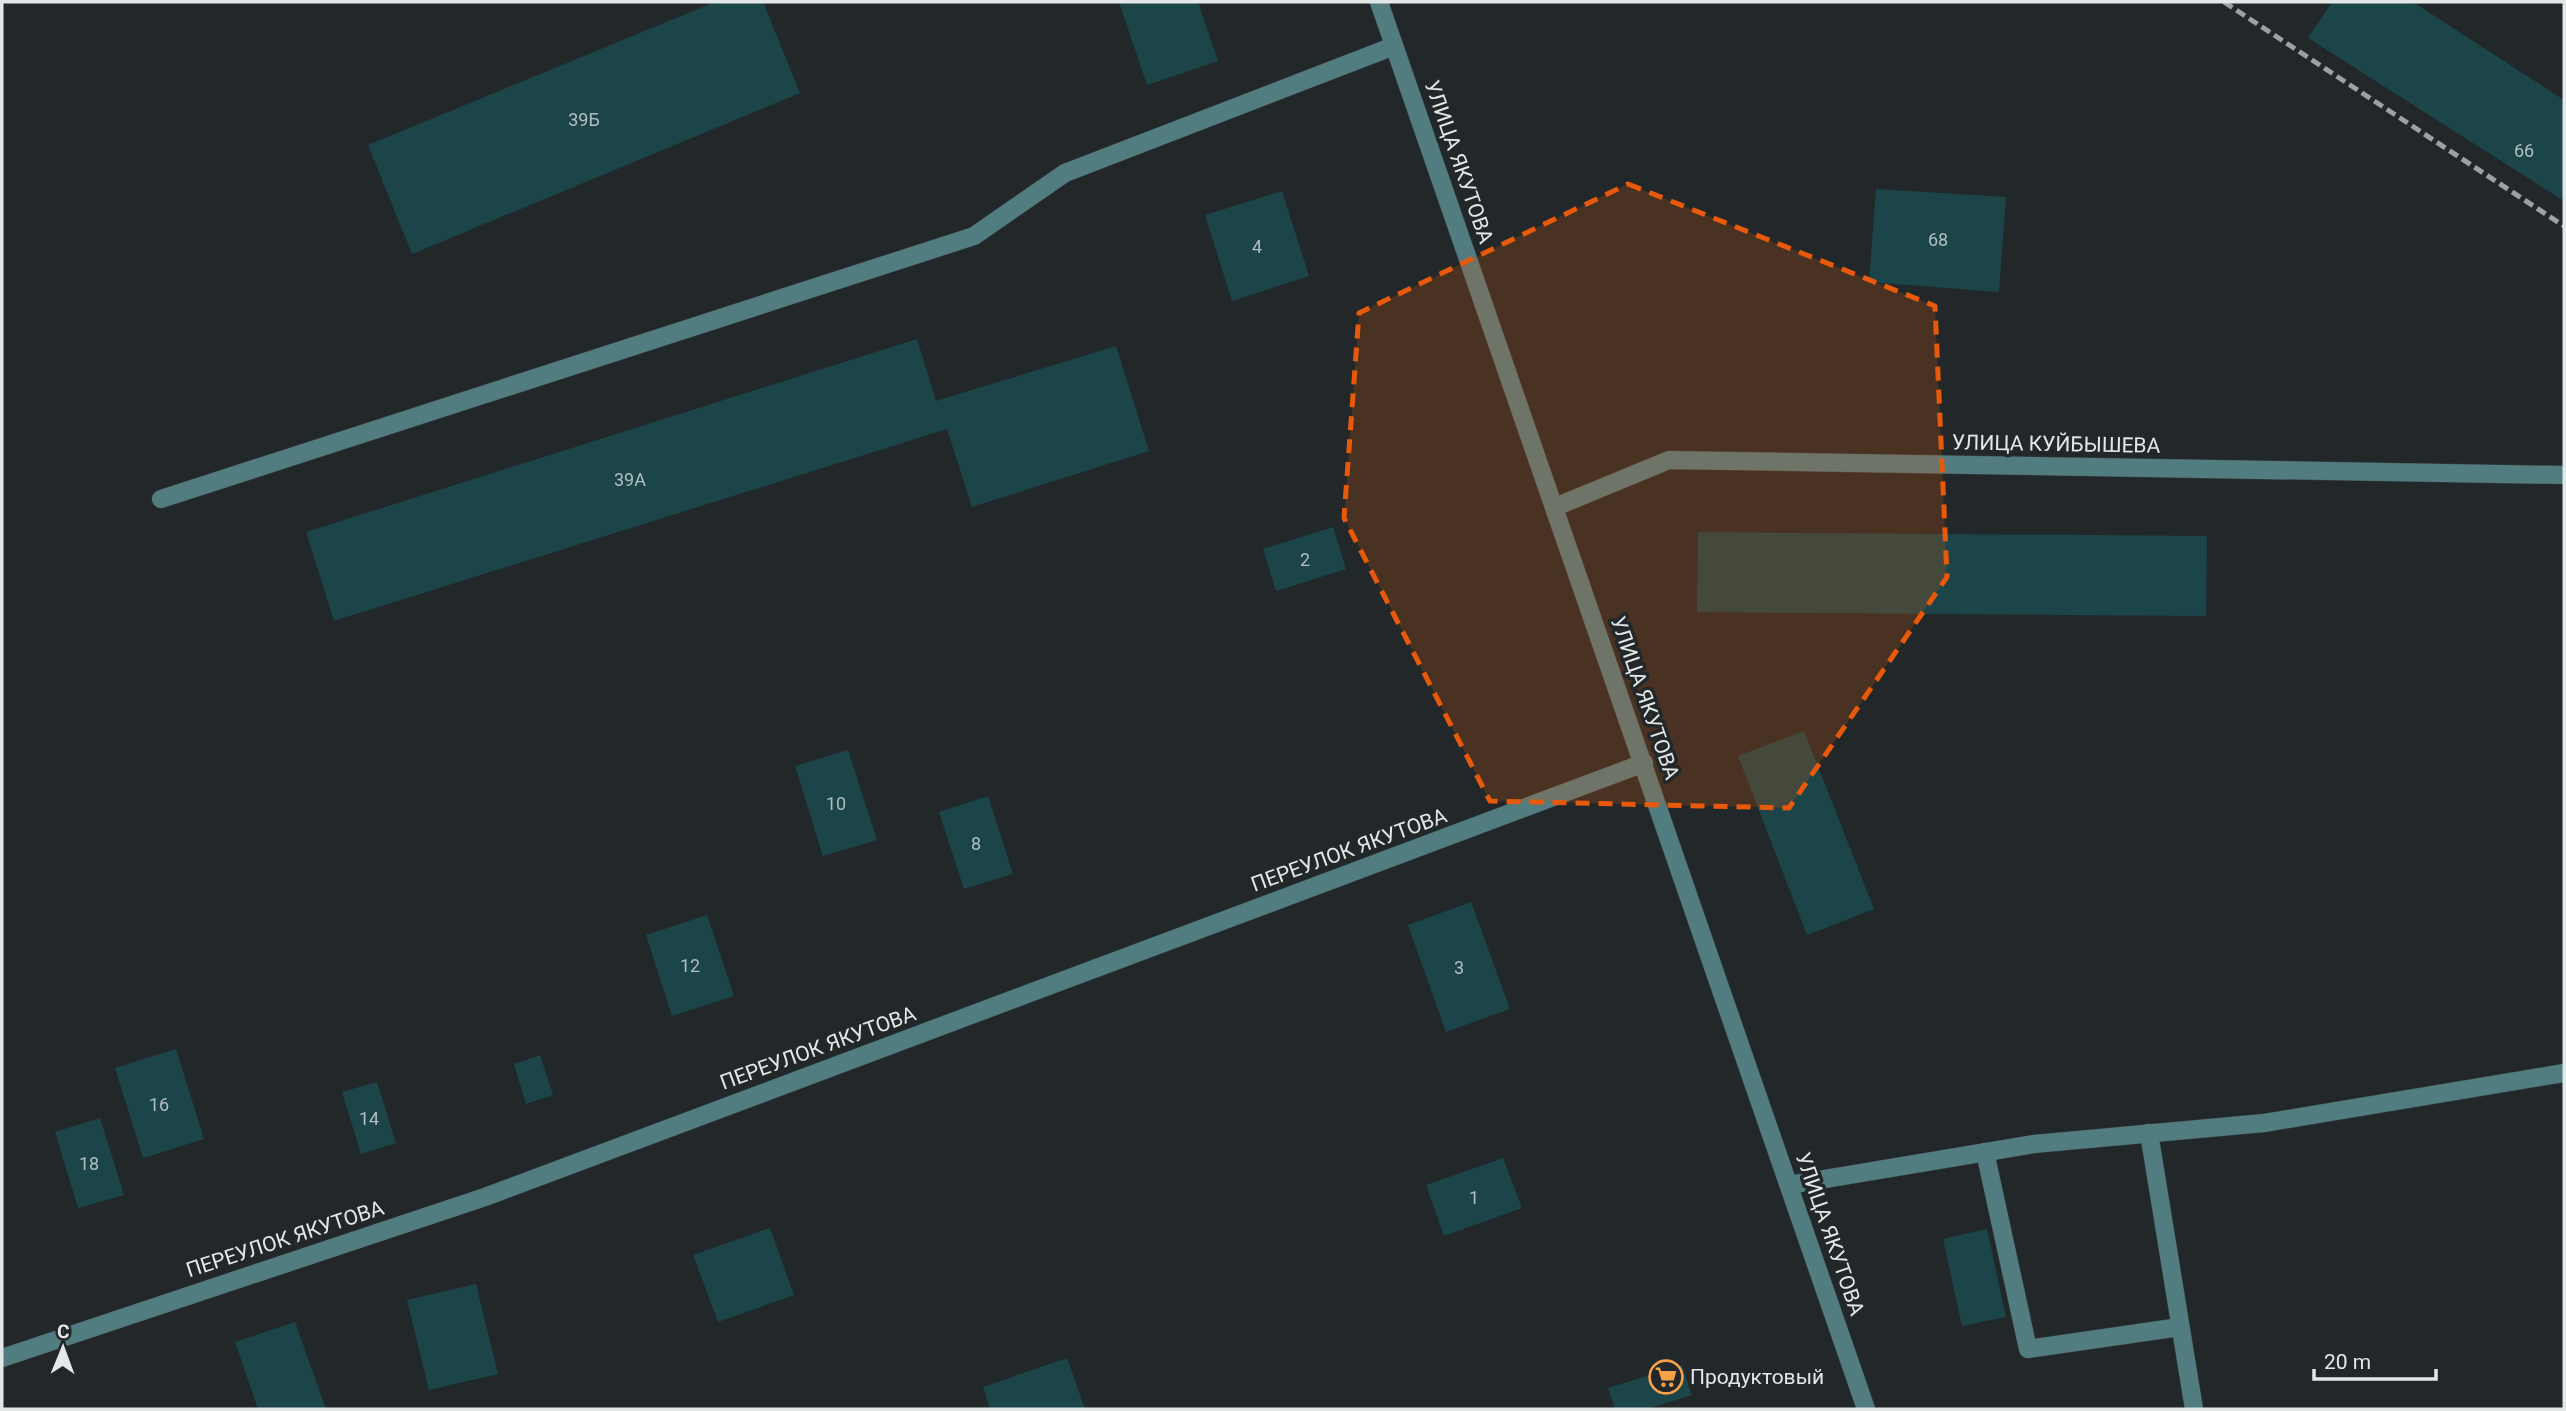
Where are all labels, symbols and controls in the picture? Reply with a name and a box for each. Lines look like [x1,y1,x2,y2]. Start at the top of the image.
street label: УЛИЦА ЯКУТОВА [1420,77,1498,247]
house number: 39Б [568,109,600,130]
house number: 66 [2514,140,2534,161]
house number: 68 [1928,229,1948,250]
house number: 4 [1252,236,1262,257]
street label: УЛИЦА КУЙБЫШЕВА [1952,430,2161,458]
house number: 39А [614,469,646,490]
house number: 2 [1300,549,1310,570]
street label: УЛИЦА ЯКУТОВА [1606,613,1684,783]
house number: 10 [826,793,846,814]
street label: ПЕРЕУЛОК ЯКУТОВА [1248,803,1450,897]
house number: 8 [971,833,981,854]
house number: 12 [680,955,700,976]
house number: 3 [1454,957,1464,978]
street label: ПЕРЕУЛОК ЯКУТОВА [717,1001,919,1095]
house number: 16 [149,1094,169,1115]
house number: 14 [359,1108,379,1129]
street label: УЛИЦА ЯКУТОВА [1791,1149,1869,1319]
house number: 18 [79,1153,99,1174]
house number: 1 [1469,1187,1479,1208]
street label: ПЕРЕУЛОК ЯКУТОВА [183,1196,387,1282]
north arrow [28,1313,98,1383]
text: С [57,1320,70,1343]
scale bar [2314,1338,2436,1382]
text: 20 m [2324,1350,2371,1374]
supermarket icon: Продуктовый [1647,1358,1685,1396]
place label: Продуктовый [1690,1365,1824,1389]

